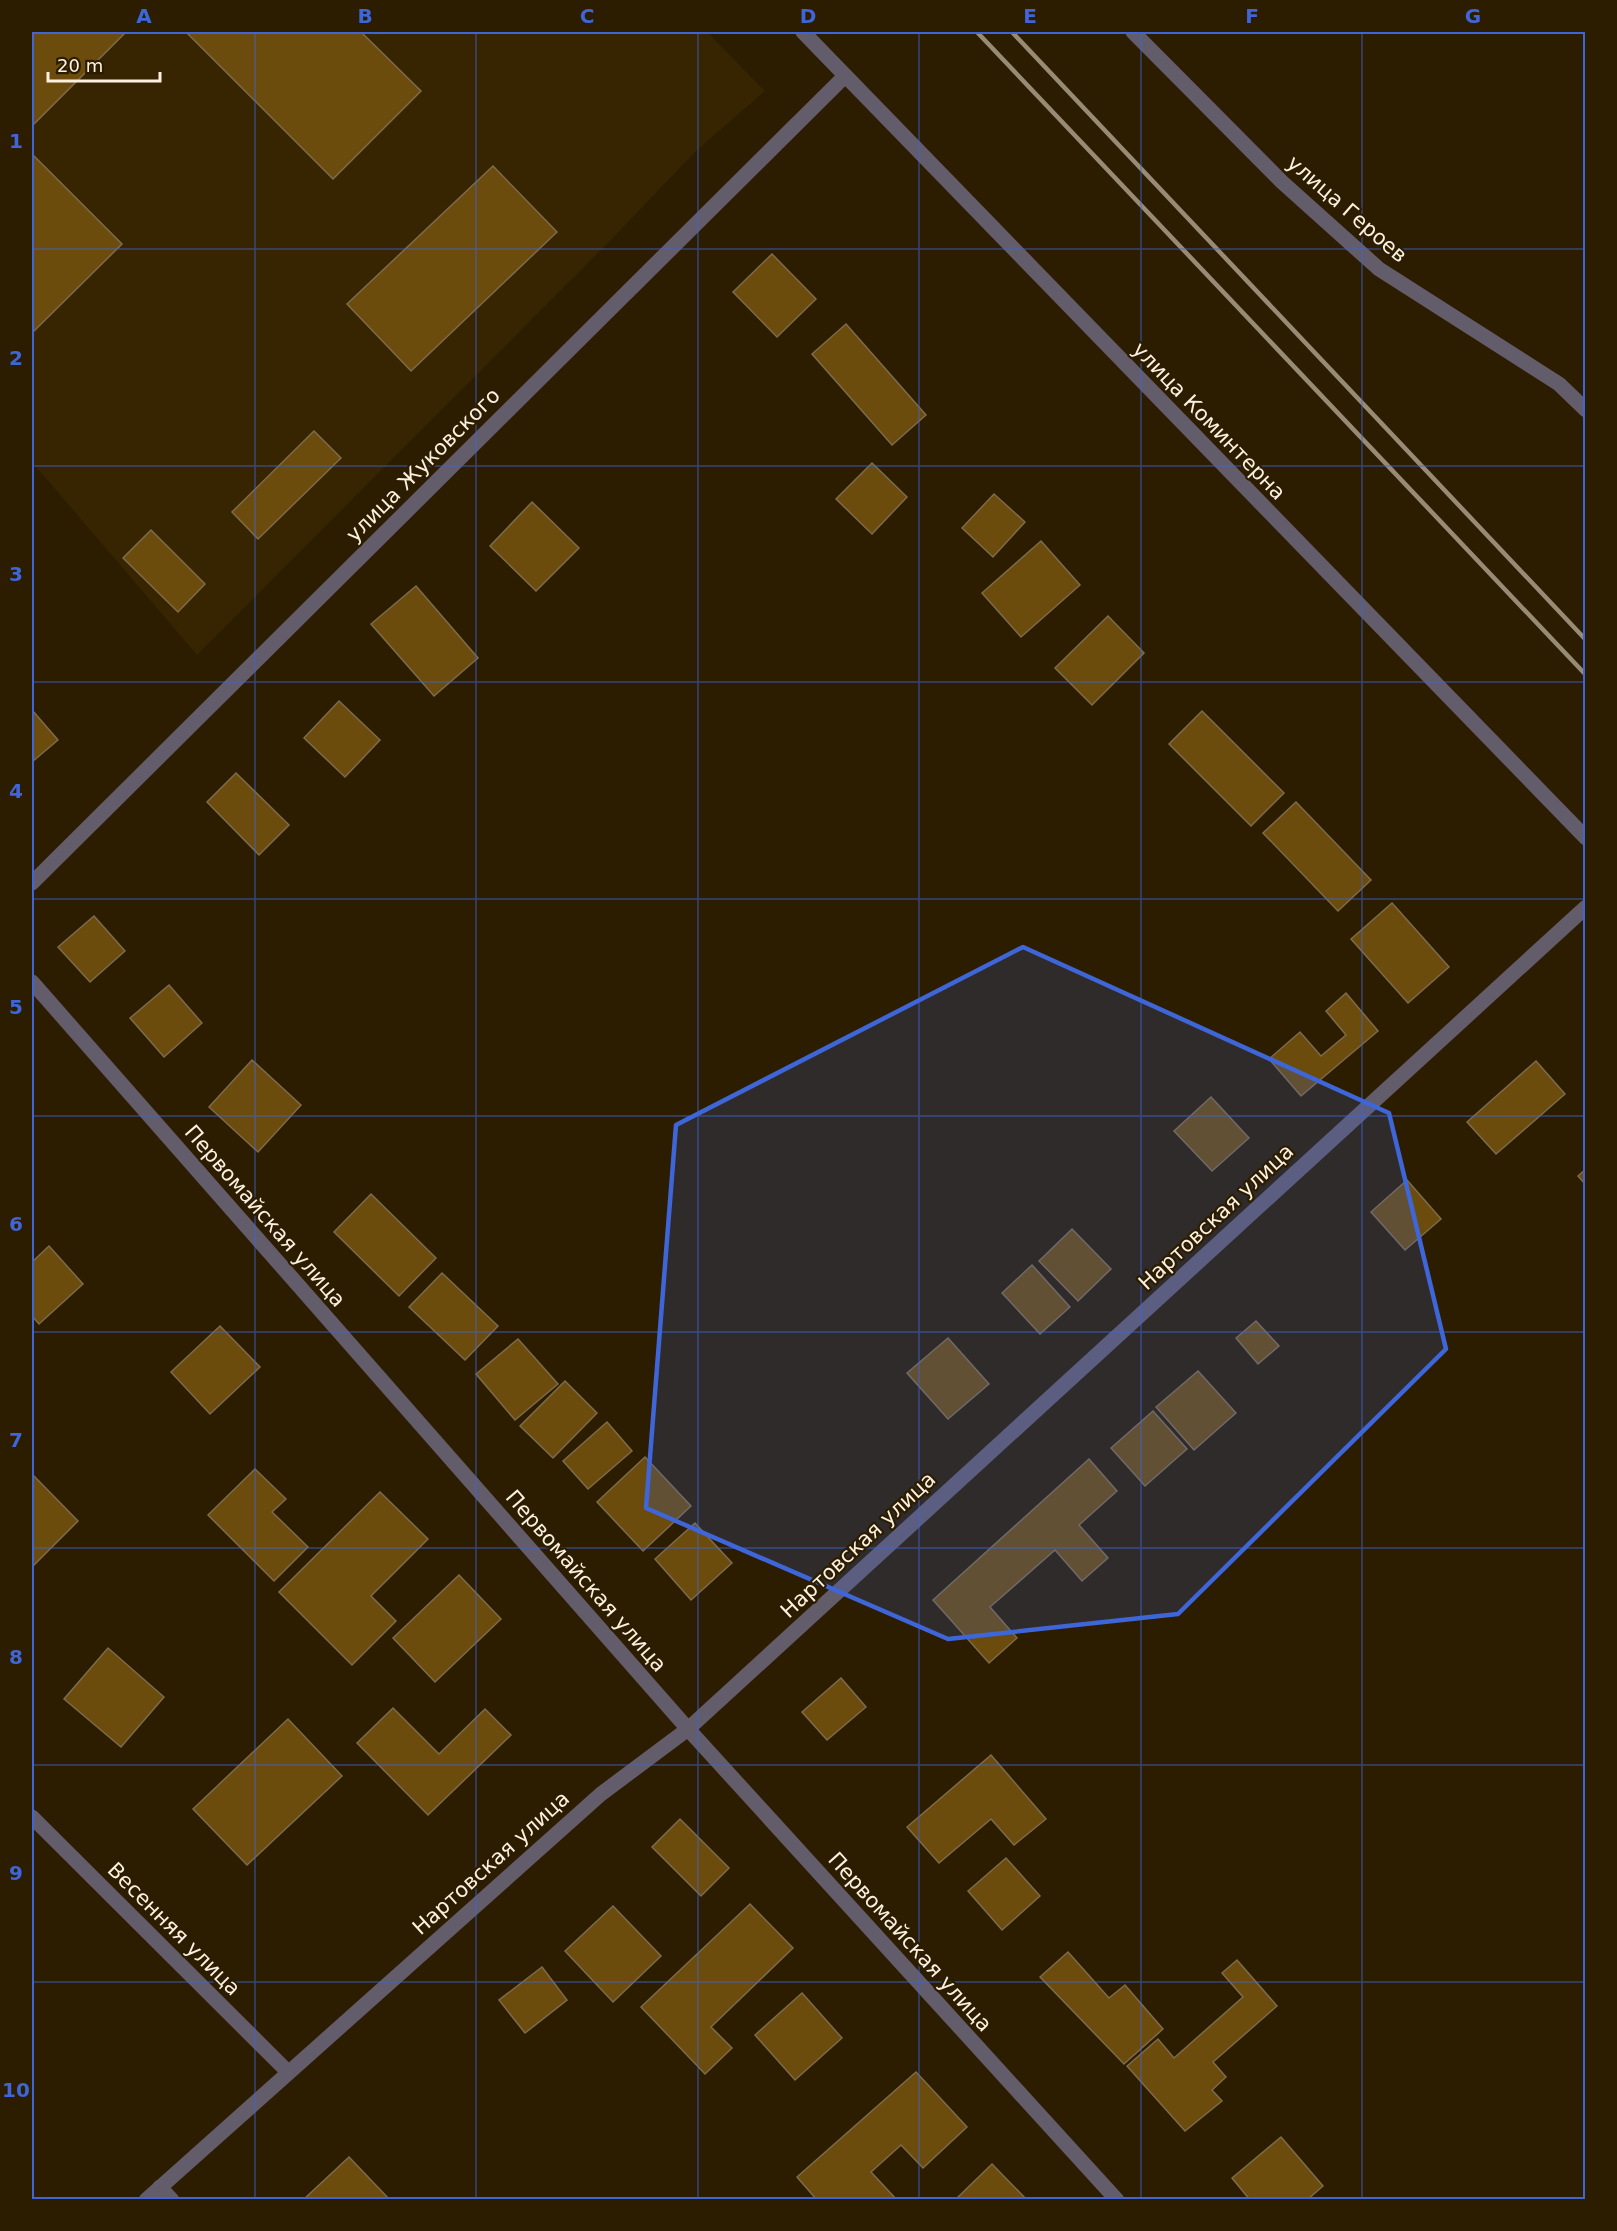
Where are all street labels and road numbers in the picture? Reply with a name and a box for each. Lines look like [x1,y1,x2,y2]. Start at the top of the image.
street label: улица Героев [1282,151,1412,267]
street label: улица Коминтерна [1128,337,1290,505]
street label: улица Жуковского [341,383,505,547]
street label: Первомайская улица [180,1120,350,1312]
street label: Нартовская улица [1134,1139,1298,1295]
street label: Нартовская улица [776,1467,940,1623]
street label: Первомайская улица [501,1485,671,1677]
street label: Нартовская улица [408,1786,574,1940]
street label: Первомайская улица [823,1848,997,2036]
street label: Весенняя улица [103,1858,245,2000]

